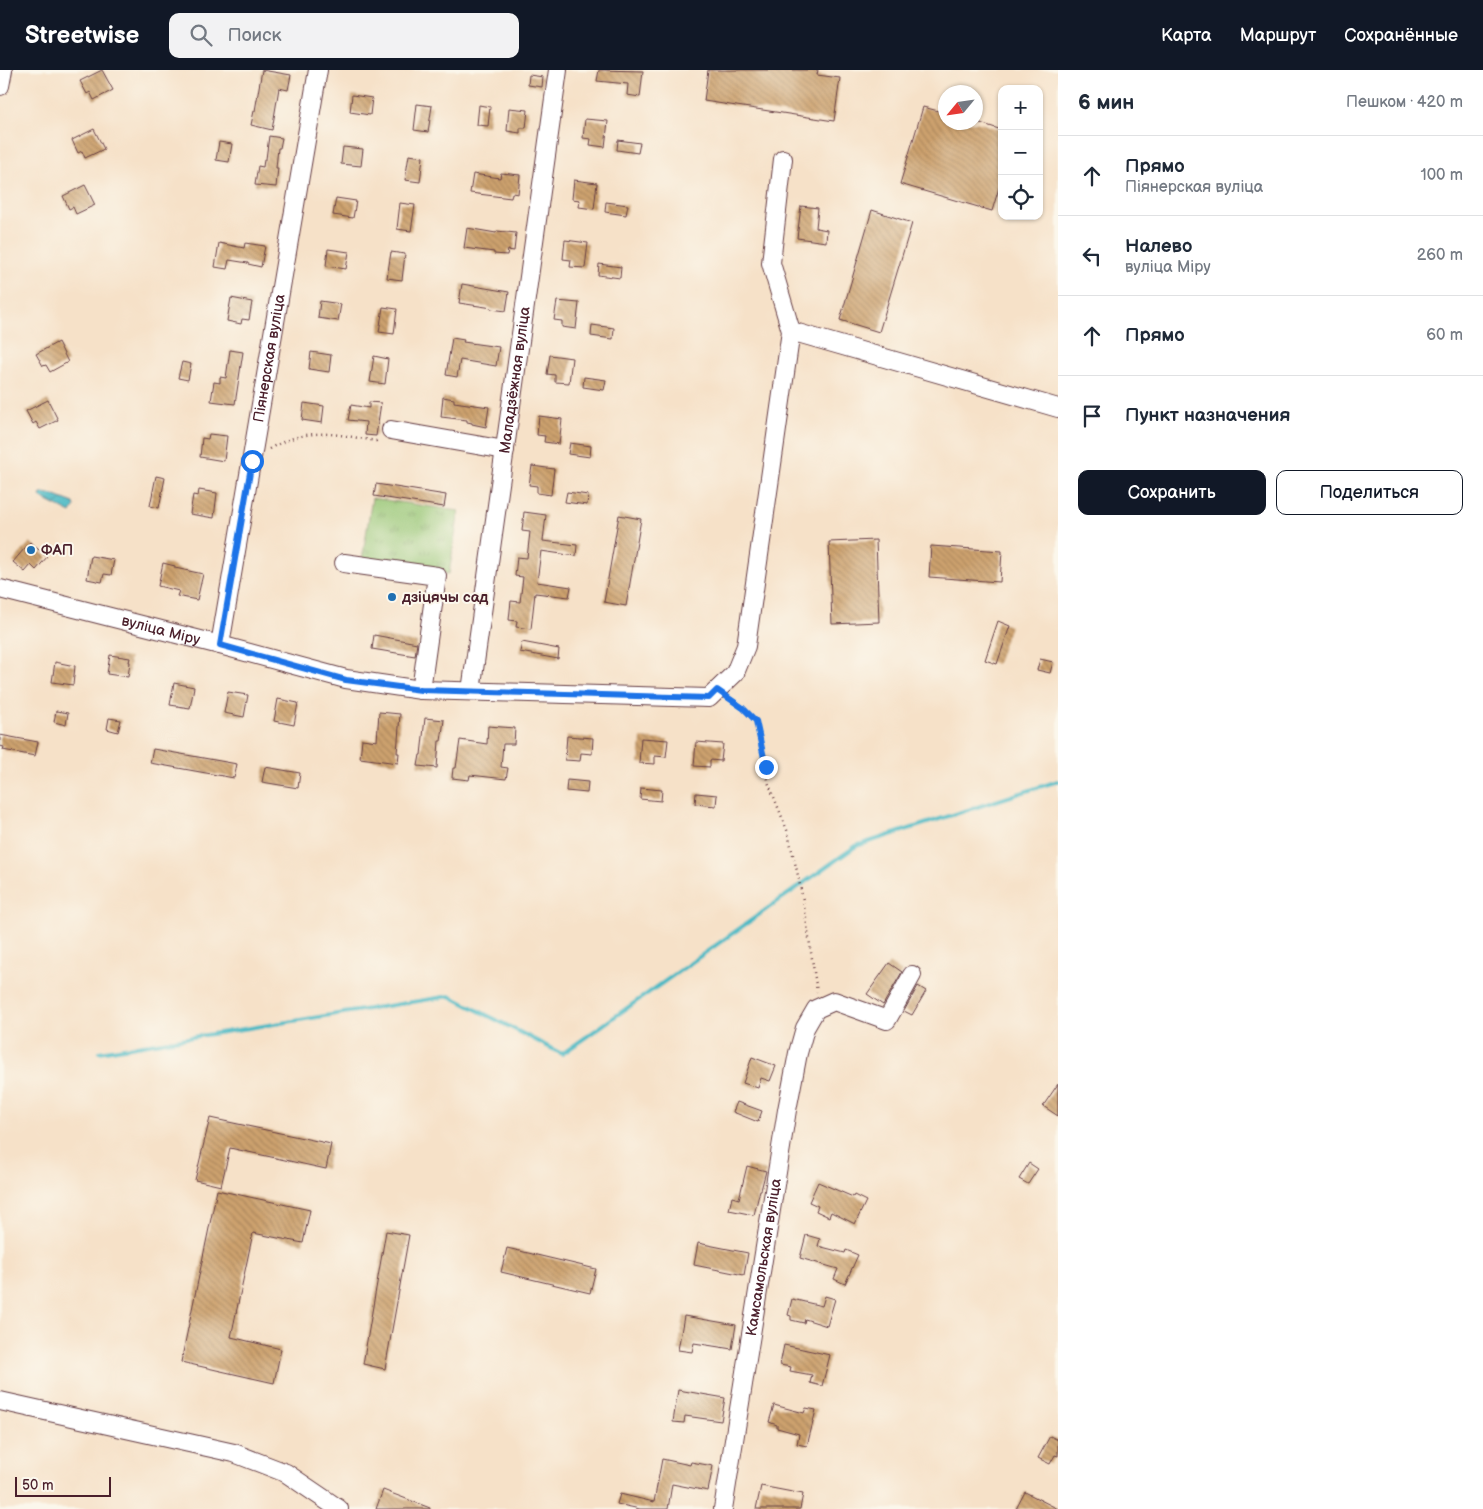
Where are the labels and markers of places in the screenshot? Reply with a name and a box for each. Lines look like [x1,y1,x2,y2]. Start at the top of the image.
place label: ФАП [41,541,73,560]
marker: ФАП [25,544,37,556]
place label: дзіцячы сад [401,588,488,607]
marker: дзіцячы сад [386,591,398,603]

